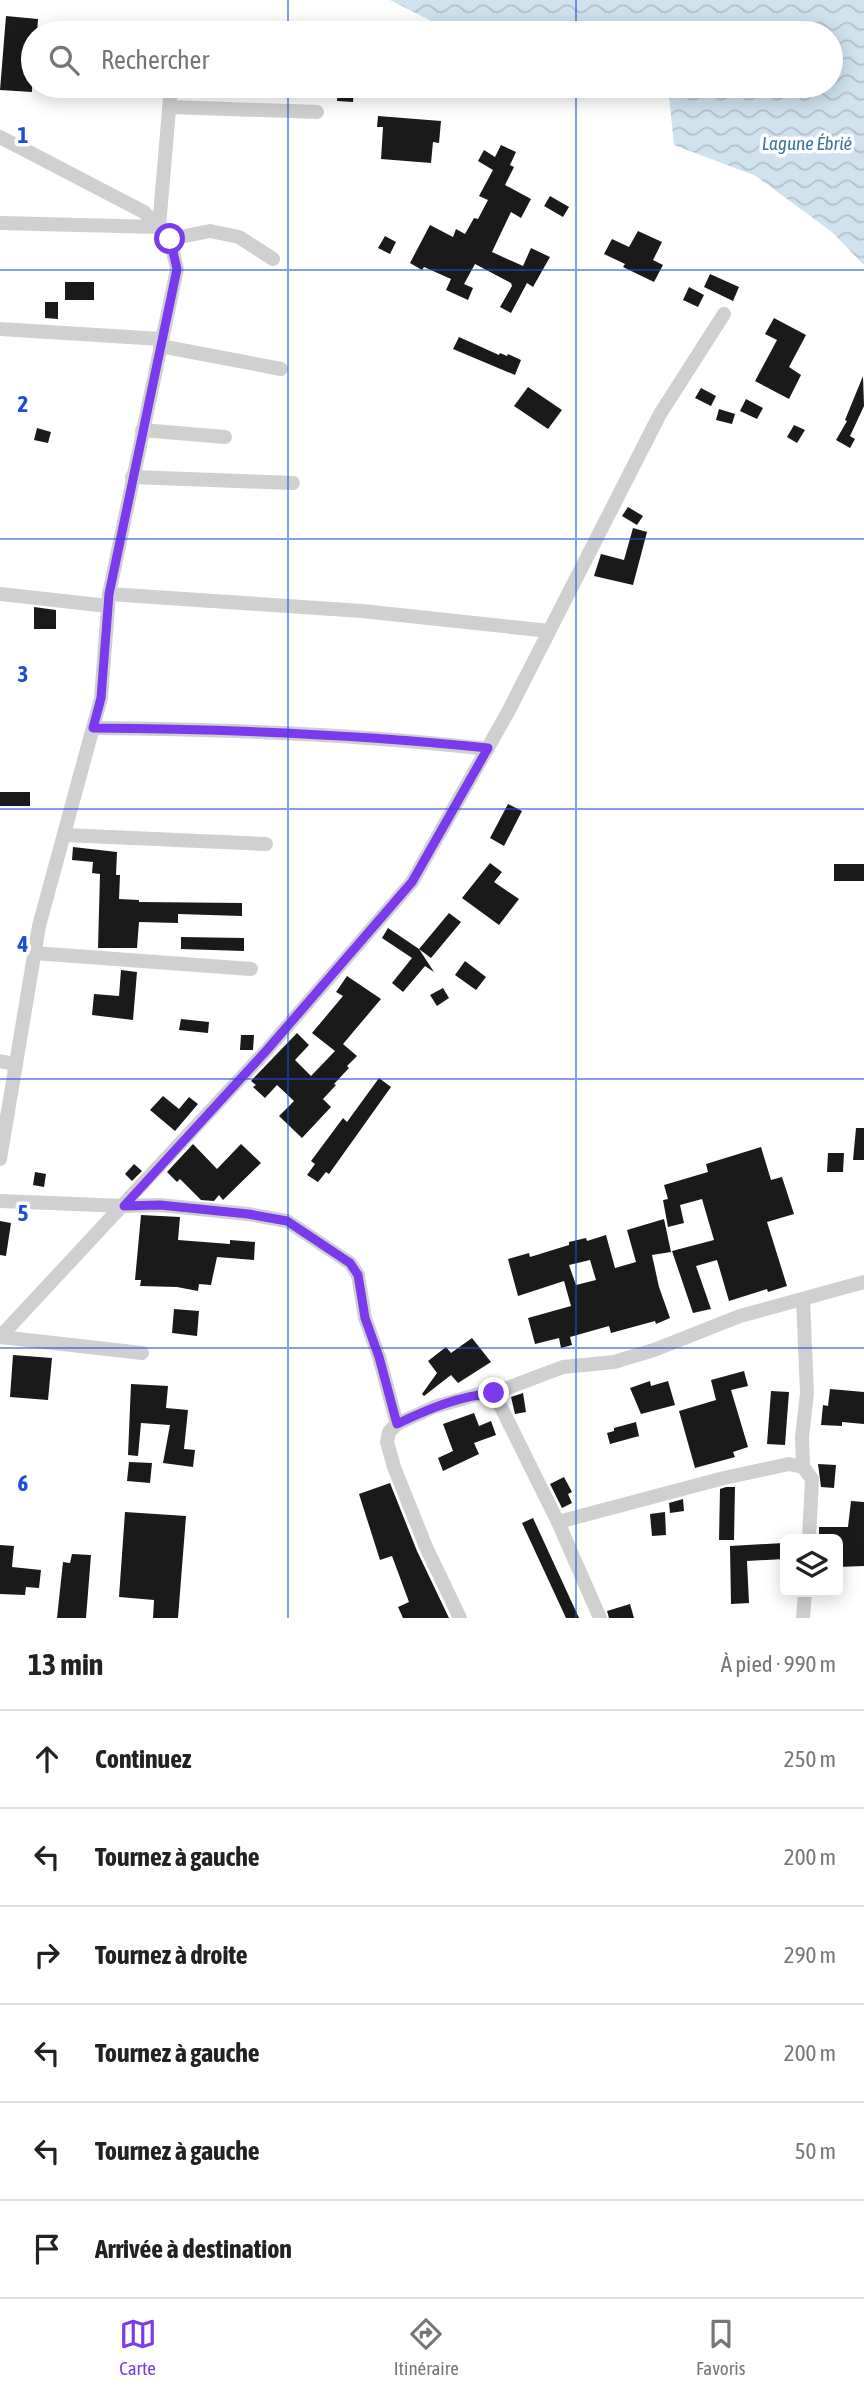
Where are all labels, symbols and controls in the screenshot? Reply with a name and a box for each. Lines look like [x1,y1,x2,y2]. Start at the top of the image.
search box [21,21,843,98]
icon: search [45,41,83,79]
text: Rechercher [101,45,209,75]
text: 1 [18,122,29,148]
water label: Lagune Ébrié [762,132,852,154]
route start [154,223,185,254]
text: 2 [18,391,28,417]
text: 3 [18,661,28,687]
text: 4 [17,931,29,957]
text: 5 [18,1200,29,1226]
route end [478,1377,509,1408]
text: 6 [18,1470,29,1496]
map controls [780,1534,843,1597]
button: layers [780,1534,843,1597]
text: 13 min [28,1647,103,1681]
text: À pied · 990 m [721,1651,836,1677]
icon: ahead [28,1740,66,1778]
text: Continuez [95,1744,191,1774]
text: 250 m [784,1746,836,1772]
icon: left [28,1838,66,1876]
text: Tournez à gauche [95,1842,260,1872]
text: 200 m [784,1844,836,1870]
icon: right [28,1936,66,1974]
text: Tournez à droite [95,1940,248,1970]
text: 290 m [784,1942,836,1968]
icon: left [28,2034,66,2072]
text: Tournez à gauche [95,2038,260,2068]
text: 200 m [784,2040,836,2066]
icon: left [28,2132,66,2170]
text: Tournez à gauche [95,2136,260,2166]
text: 50 m [795,2138,836,2164]
icon: arrive [28,2230,66,2268]
text: Arrivée à destination [95,2234,292,2264]
tab: Carte [119,2315,157,2379]
tab: Itinéraire [394,2315,459,2379]
tab: Favoris [696,2315,745,2379]

